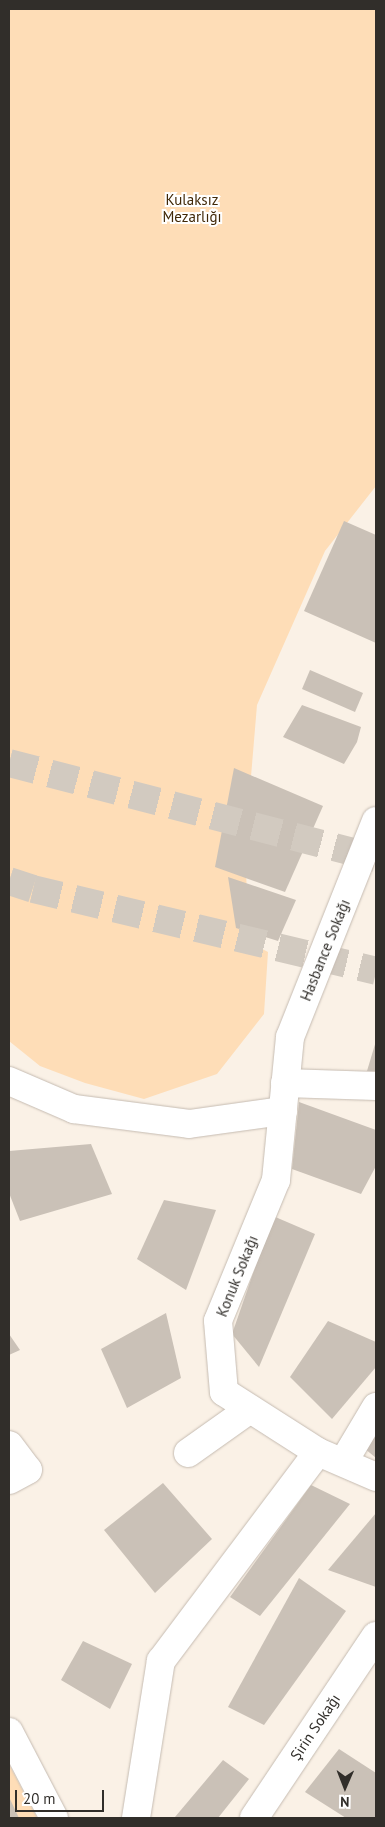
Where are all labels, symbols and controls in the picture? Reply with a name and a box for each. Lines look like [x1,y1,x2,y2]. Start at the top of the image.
park label: Kulaksız Mezarlığı [162,190,222,225]
street label: Hasbance Sokağı [296,896,354,1004]
street label: Konuk Sokağı [212,1232,262,1320]
street label: Şirin Sokağı [286,1690,344,1764]
north arrow [320,1762,370,1812]
scale bar [18,1780,106,1812]
text: 20 m [23,1789,56,1808]
text: N [340,1793,350,1811]

